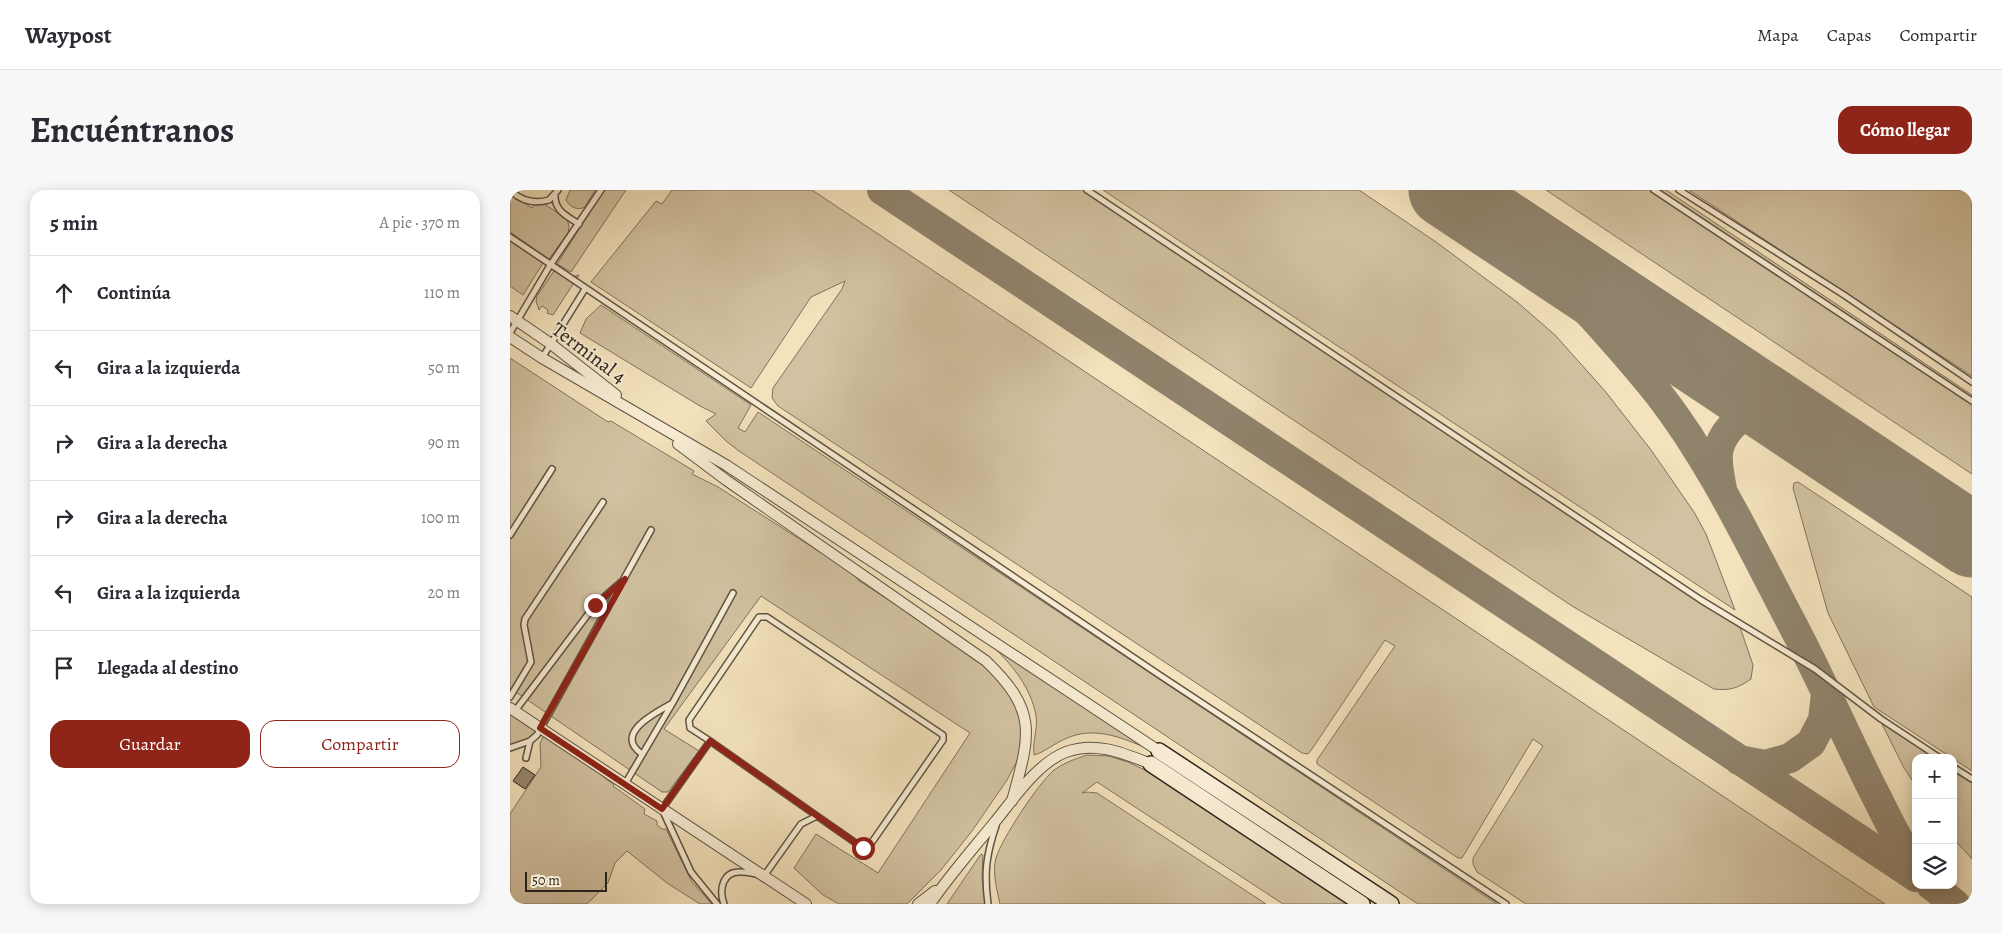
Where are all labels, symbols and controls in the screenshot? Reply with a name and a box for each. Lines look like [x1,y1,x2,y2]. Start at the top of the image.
text: Waypost [25,19,112,51]
text: Mapa [1757,23,1799,47]
text: Capas [1827,23,1871,47]
text: Compartir [1899,23,1977,47]
text: Encuéntranos [30,106,234,154]
button: Cómo llegar [1838,106,1972,154]
text: 5 min [50,209,98,237]
text: A pie · 370 m [379,212,460,234]
icon: ahead [50,279,78,307]
text: Continúa [97,280,171,306]
text: 110 m [424,282,460,304]
street label: Terminal 4 [546,316,632,390]
icon: left [50,354,78,382]
text: Gira a la izquierda [97,355,240,381]
text: 50 m [428,357,460,379]
icon: right [50,429,78,457]
text: Gira a la derecha [97,430,228,456]
text: 90 m [428,432,460,454]
icon: right [50,504,78,532]
text: Gira a la derecha [97,505,228,531]
text: 100 m [421,507,460,529]
icon: left [50,579,78,607]
text: Gira a la izquierda [97,580,240,606]
text: 20 m [427,582,460,604]
route end [584,594,607,617]
icon: arrive [50,654,78,682]
text: Llegada al destino [97,655,239,681]
button: Guardar [50,720,250,768]
button: Compartir [260,720,460,768]
map controls [1912,754,1957,889]
button: + [1912,754,1957,799]
button: − [1912,799,1957,844]
route start [852,837,875,860]
button: layers [1912,844,1957,889]
scale bar [525,869,608,892]
text: 50 m [532,871,560,890]

